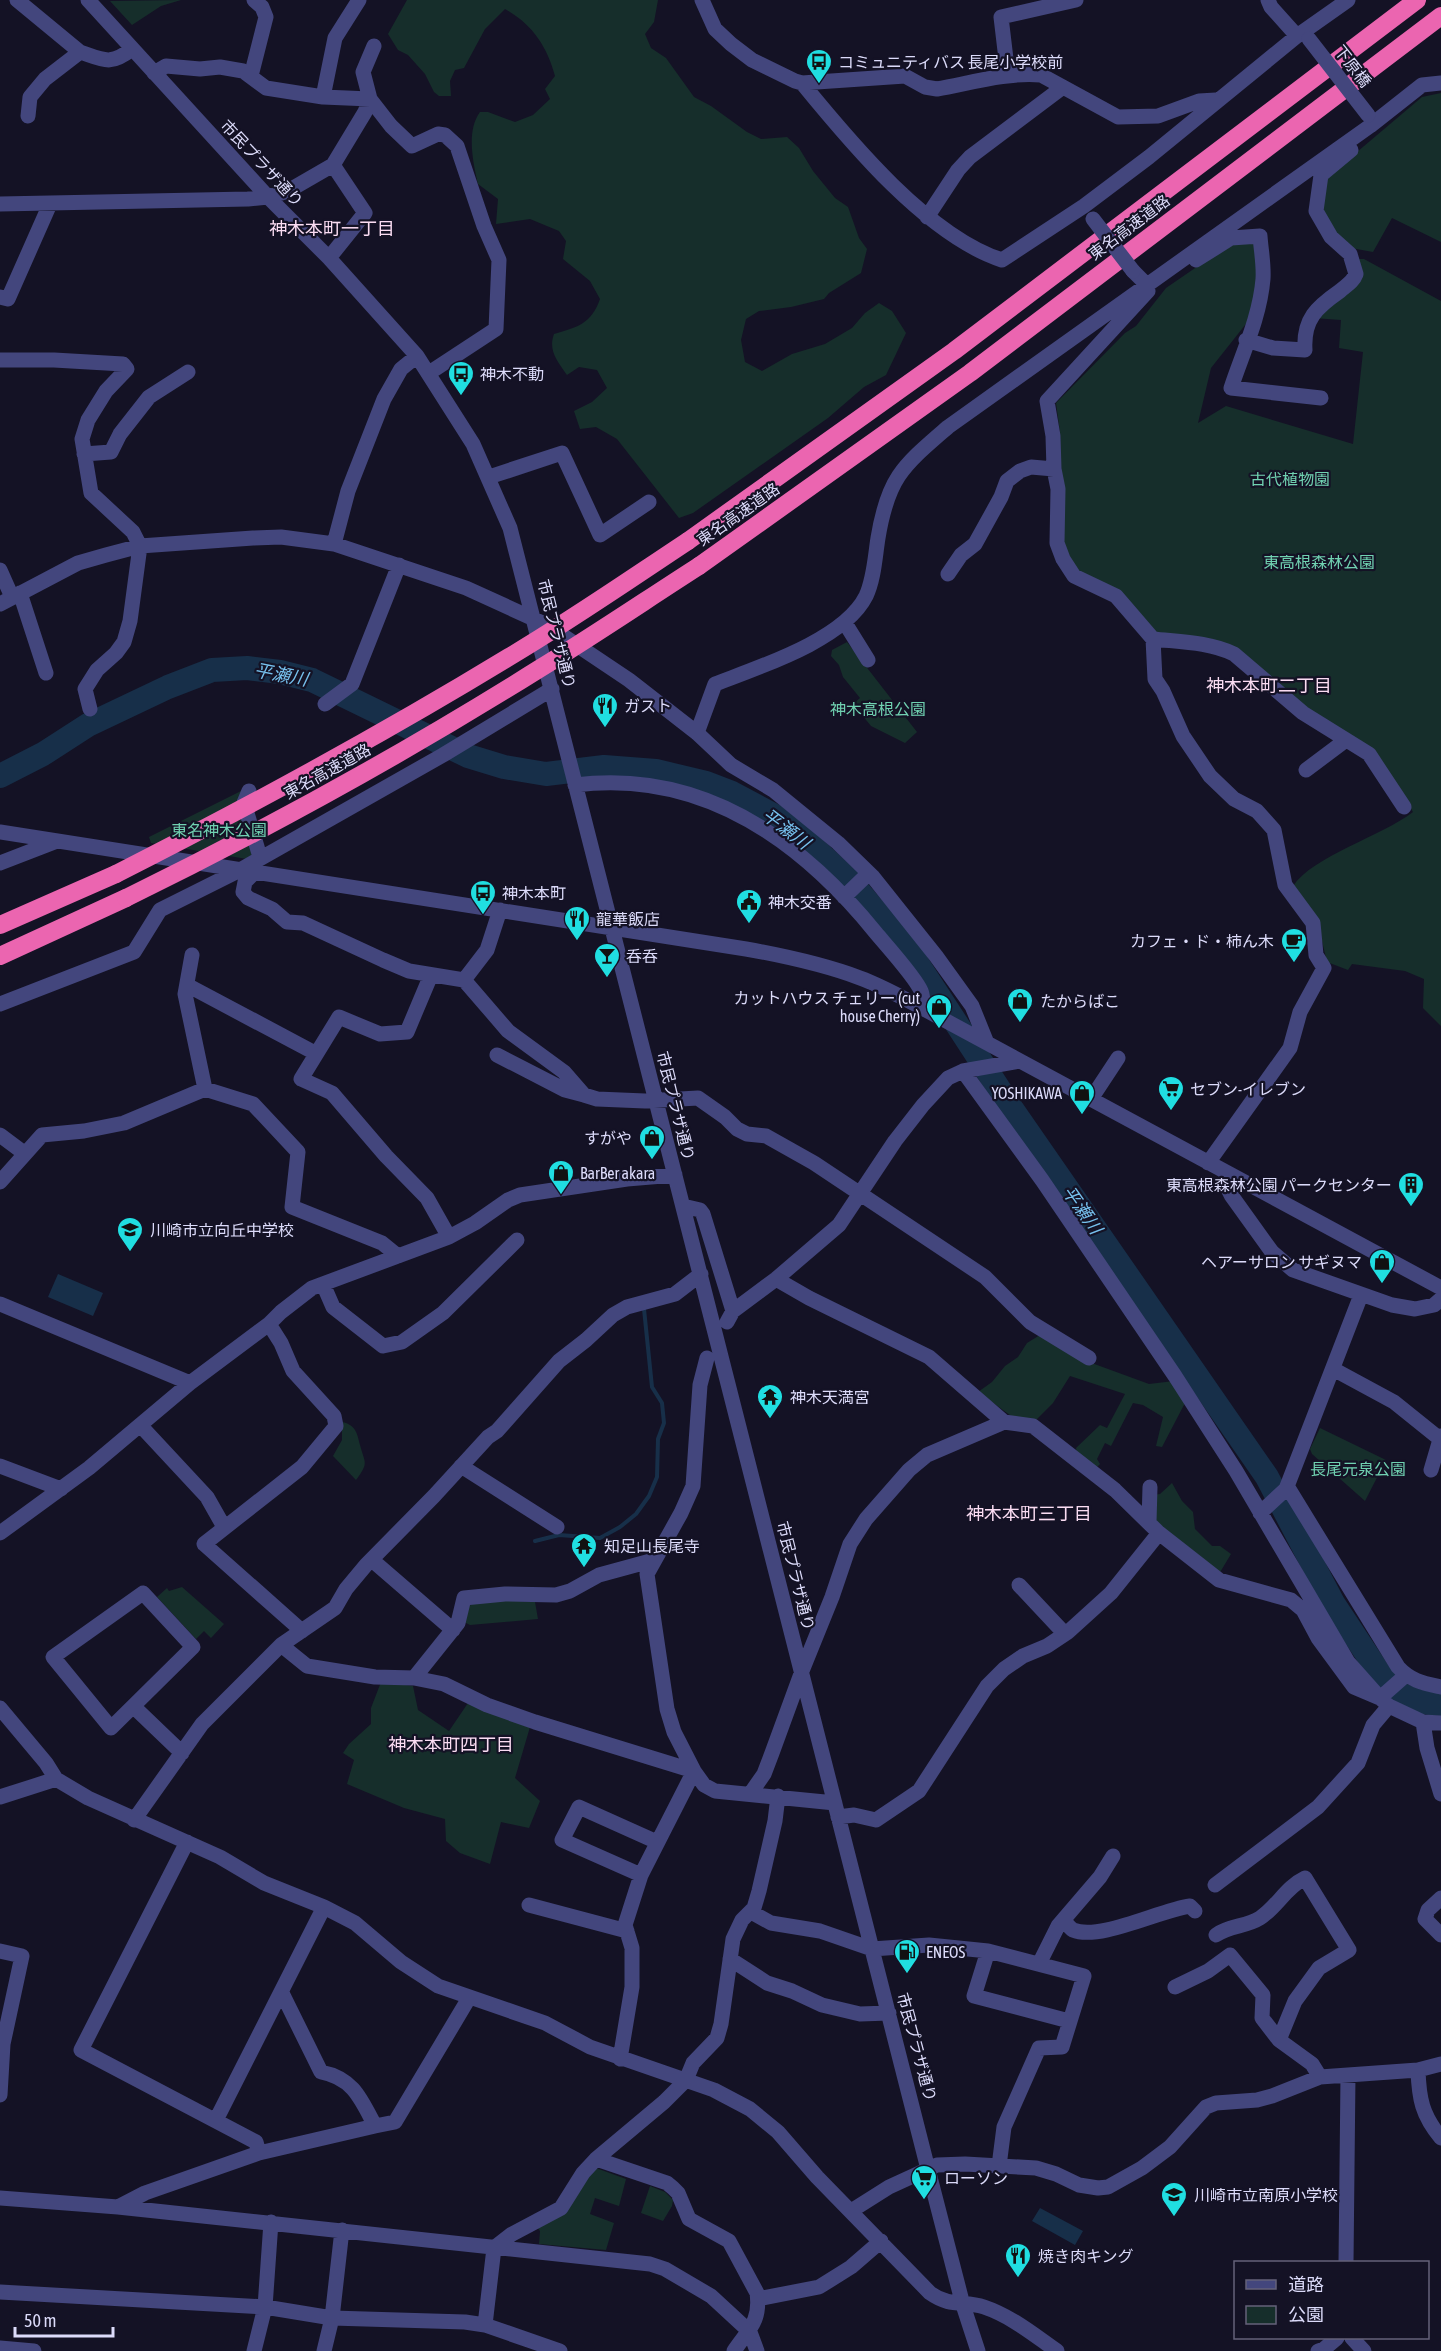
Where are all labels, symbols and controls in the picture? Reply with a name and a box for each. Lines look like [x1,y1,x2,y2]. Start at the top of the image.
street label: 下原橋 [1331,42,1375,90]
bus stop icon: コミュニティバス 長尾小学校前 [804,47,834,85]
place label: コミュニティバス 長尾小学校前 [838,53,1063,71]
street label: 市民プラザ通り [217,116,307,210]
street label: 東名高速道路 [1085,191,1173,263]
district label: 神木本町一丁目 [269,218,395,239]
bus stop icon: 神木不動 [446,359,476,397]
place label: 神木不動 [480,365,544,383]
park label: 古代植物園 [1250,470,1330,488]
street label: 東名高速道路 [694,479,782,549]
park label: 東高根森林公園 [1263,553,1375,571]
street label: 市民プラザ通り [535,577,579,691]
water label: 平瀬川 [253,659,312,690]
district label: 神木本町二丁目 [1206,675,1332,696]
restaurant icon: ガスト [590,691,620,729]
place label: ガスト [624,697,672,715]
park label: 神木高根公園 [830,700,926,718]
street label: 東名高速道路 [281,740,373,802]
water label: 平瀬川 [758,804,816,854]
park label: 東名神木公園 [171,821,267,839]
bus stop icon: 神木本町 [468,878,498,916]
place label: 神木本町 [502,884,566,902]
public building icon: 神木交番 [734,887,764,925]
place label: 神木交番 [768,893,832,911]
restaurant icon: 龍華飯店 [562,904,592,942]
place label: 龍華飯店 [596,910,660,928]
cafe icon: カフェ・ド・柿ん木 [1279,926,1309,964]
place label: カフェ・ド・柿ん木 [1130,932,1274,950]
bar icon: 呑呑 [592,941,622,979]
place label: 呑呑 [626,947,658,965]
shop icon: たからばこ [1005,986,1035,1024]
place label: カットハウス チェリー (cut house Cherry) [734,989,920,1026]
shop icon: カットハウス チェリー (cut house Cherry) [924,992,954,1030]
place label: たからばこ [1040,992,1120,1010]
street label: 市民プラザ通り [654,1049,698,1163]
supermarket icon: セブン-イレブン [1156,1074,1186,1112]
shop icon: YOSHIKAWA [1067,1078,1097,1116]
place label: セブン-イレブン [1190,1080,1306,1098]
place label: YOSHIKAWA [991,1084,1062,1102]
shop icon: すがや [637,1123,667,1161]
place label: すがや [584,1129,632,1147]
shop icon: BarBer akara [546,1158,576,1196]
place label: BarBer akara [580,1164,655,1182]
building icon: 東高根森林公園 パークセンター [1396,1170,1426,1208]
place label: 東高根森林公園 パークセンター [1166,1176,1392,1194]
water label: 平瀬川 [1058,1182,1108,1239]
school or university icon: 川崎市立向丘中学校 [115,1215,145,1253]
place label: 川崎市立向丘中学校 [150,1221,294,1239]
shop icon: ヘアーサロン サギヌマ [1367,1247,1397,1285]
place label: ヘアーサロン サギヌマ [1201,1253,1362,1271]
temple icon: 神木天満宮 [755,1382,785,1420]
place label: 神木天満宮 [790,1388,870,1406]
park label: 長尾元泉公園 [1310,1460,1406,1478]
district label: 神木本町三丁目 [966,1503,1092,1524]
street label: 市民プラザ通り [774,1519,818,1633]
temple icon: 知足山長尾寺 [569,1531,599,1569]
place label: 知足山長尾寺 [604,1537,700,1555]
district label: 神木本町四丁目 [388,1734,514,1755]
fuel station icon: ENEOS [892,1937,922,1975]
place label: ENEOS [926,1943,965,1961]
street label: 市民プラザ通り [894,1991,940,2103]
supermarket icon: ローソン [909,2163,939,2201]
place label: ローソン [944,2169,1008,2187]
school or university icon: 川崎市立南原小学校 [1159,2180,1189,2218]
place label: 川崎市立南原小学校 [1194,2186,1338,2204]
restaurant icon: 焼き肉キング [1003,2241,1033,2279]
place label: 焼き肉キング [1038,2247,1134,2265]
legend [1234,2261,1429,2339]
text: 道路 [1288,2274,1324,2295]
scale bar [15,2300,112,2338]
text: 公園 [1288,2304,1324,2325]
text: 50 m [24,2310,56,2331]

